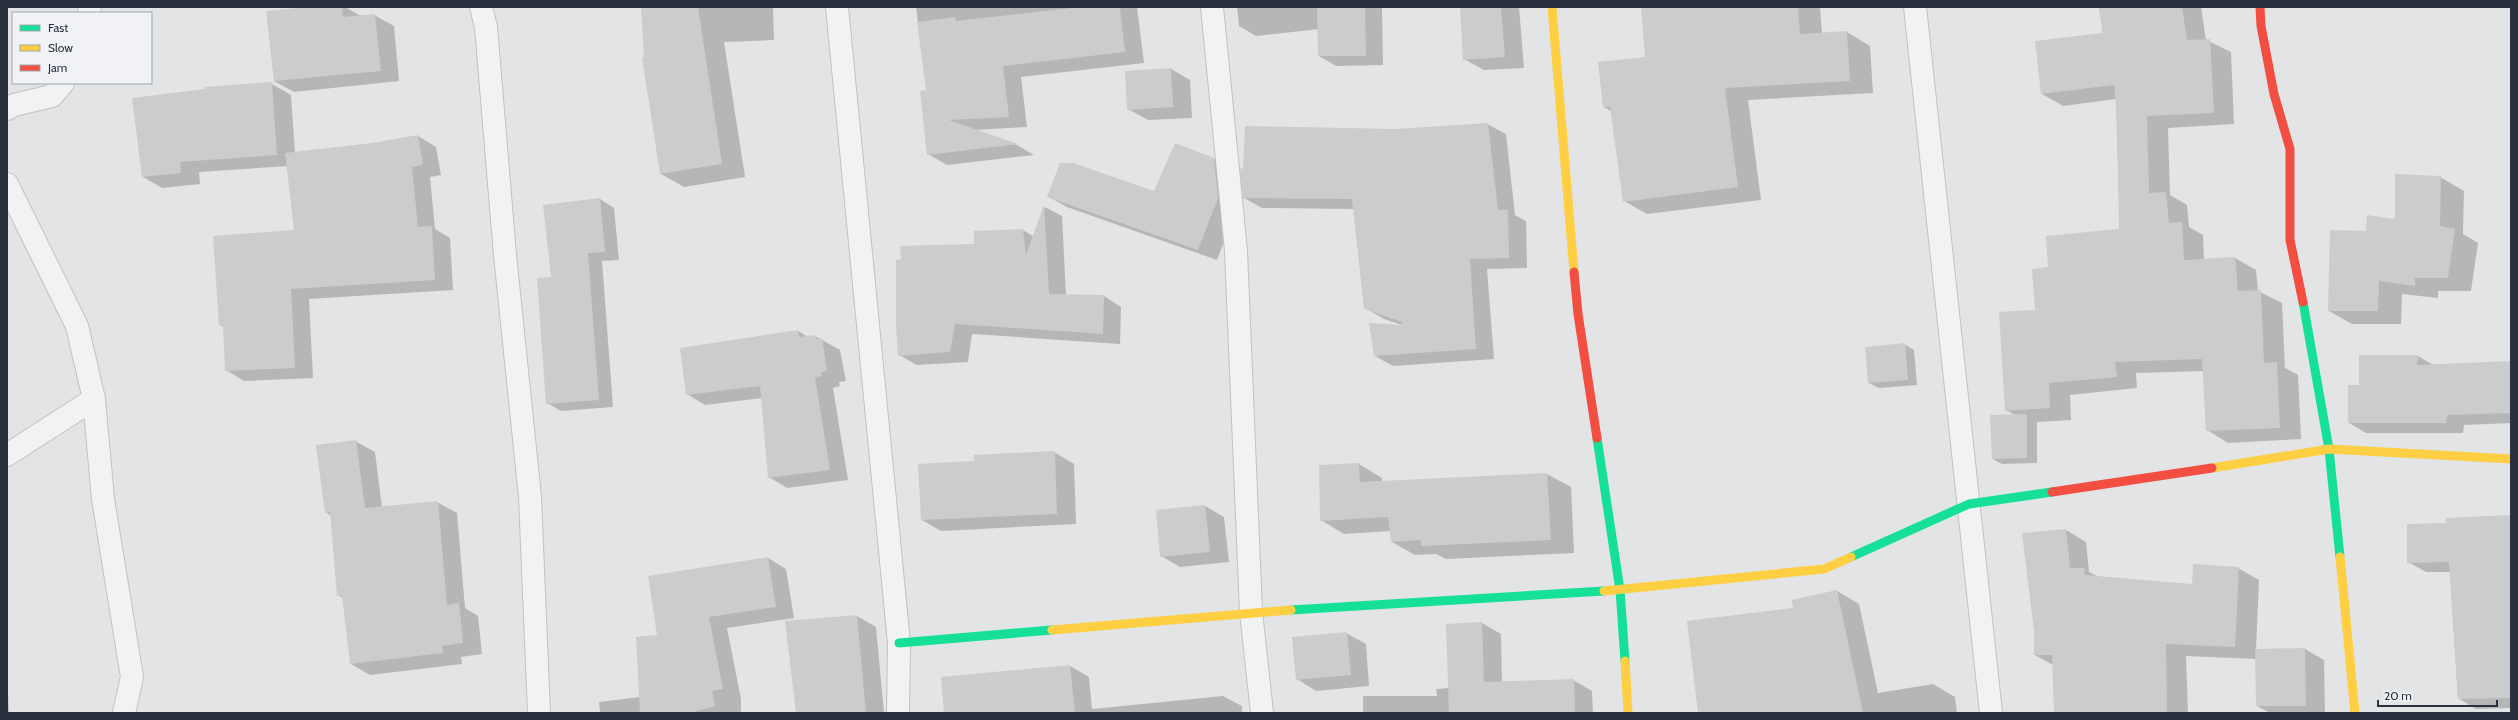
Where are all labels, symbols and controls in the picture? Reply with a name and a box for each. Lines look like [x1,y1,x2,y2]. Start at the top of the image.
legend [12,12,152,84]
text: Fast [48,20,68,35]
text: Slow [48,40,73,55]
text: Jam [47,60,67,75]
scale bar [2378,682,2497,708]
text: 20 m [2384,688,2412,703]

